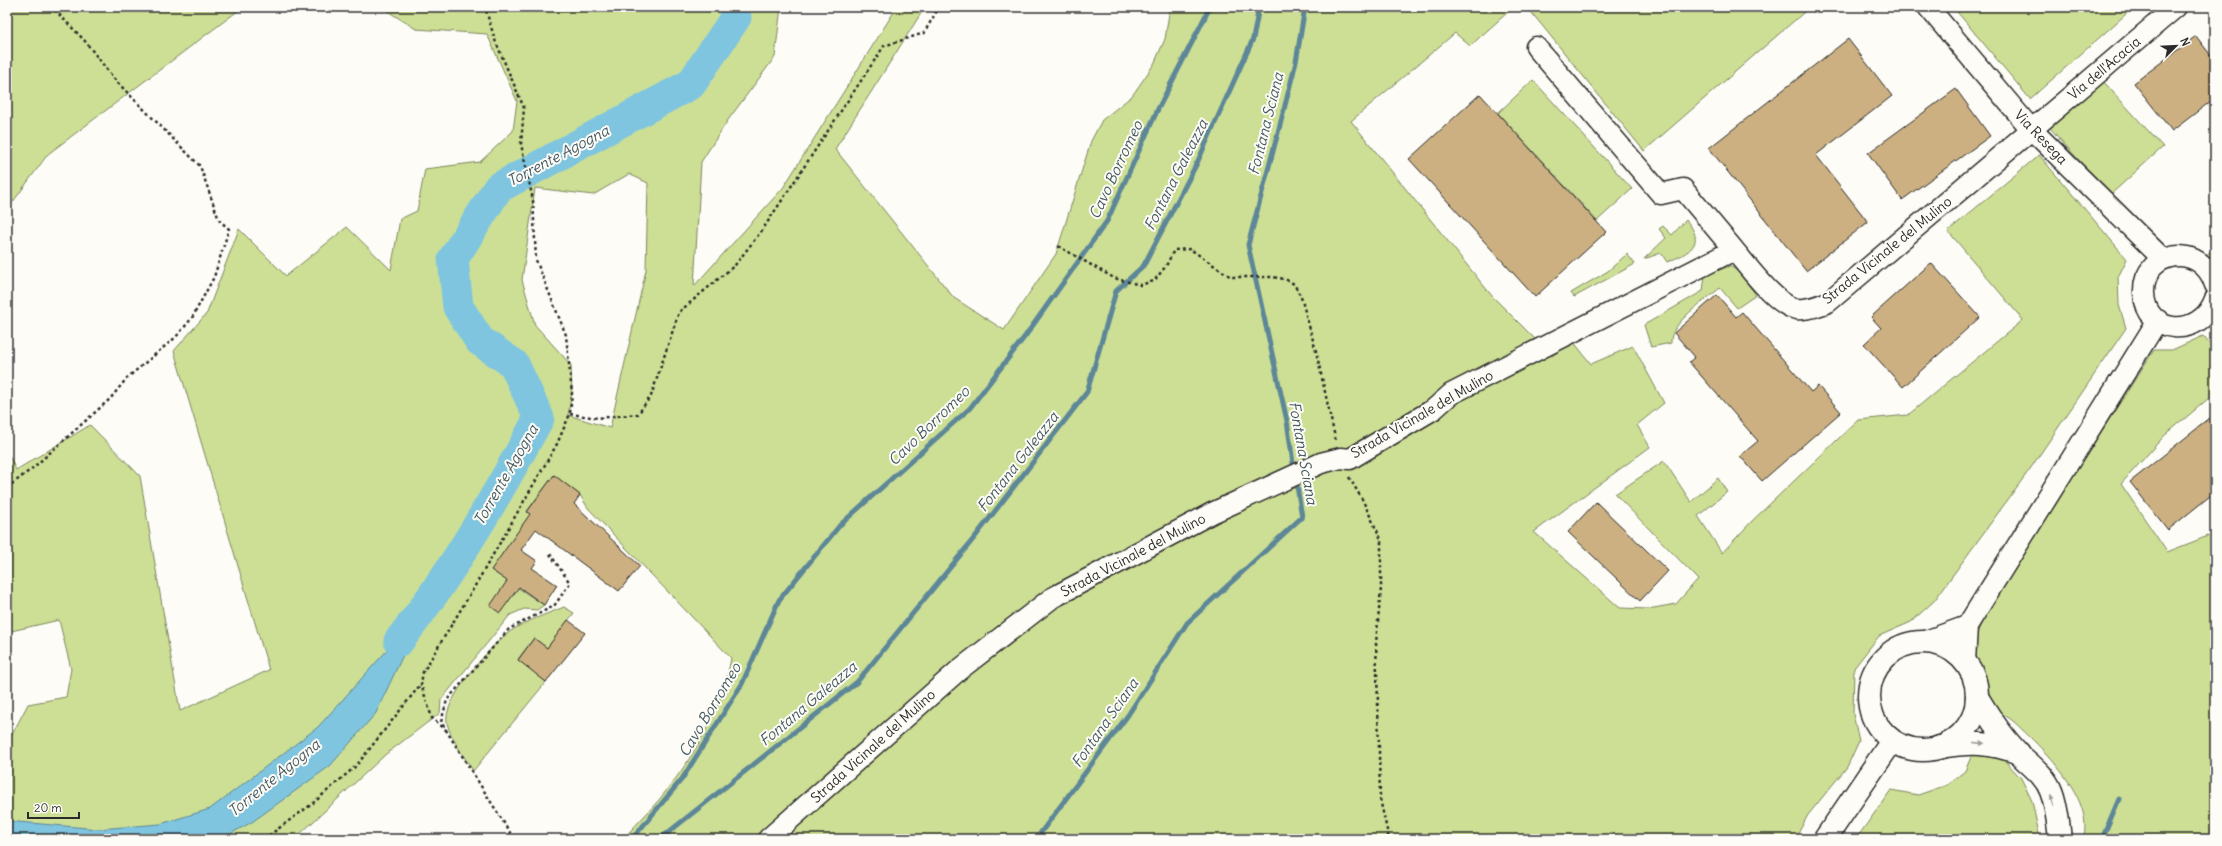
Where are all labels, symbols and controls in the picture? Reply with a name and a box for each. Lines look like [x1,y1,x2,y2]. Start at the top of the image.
north arrow [2156,26,2196,66]
street label: Via dell'Acacia [2064,32,2144,104]
text: N [2177,36,2193,48]
water label: Fontana Sciana [1244,70,1288,177]
street label: Via Resega [2011,106,2071,168]
water label: Fontana Galeazza [1140,115,1212,233]
water label: Cavo Borromeo [1085,116,1147,222]
water label: Torrente Agogna [504,120,613,190]
street label: Strada Vicinale del Mulino [1819,192,1955,308]
street label: Strada Vicinale del Mulino [1348,366,1497,462]
water label: Cavo Borromeo [884,381,975,469]
water label: Fontana Sciana [1285,400,1322,507]
water label: Fontana Galeazza [973,407,1063,515]
water label: Torrente Agogna [469,420,543,528]
street label: Strada Vicinale del Mulino [1057,509,1209,601]
water label: Fontana Galeazza [755,656,861,750]
water label: Cavo Borromeo [674,658,746,760]
water label: Fontana Sciana [1067,673,1143,771]
street label: Strada Vicinale del Mulino [807,685,939,807]
water label: Torrente Agogna [224,734,324,820]
one-way arrow [1973,740,1985,747]
scale bar [28,794,79,820]
one-way arrow [2050,794,2056,807]
text: 20 m [34,800,62,815]

